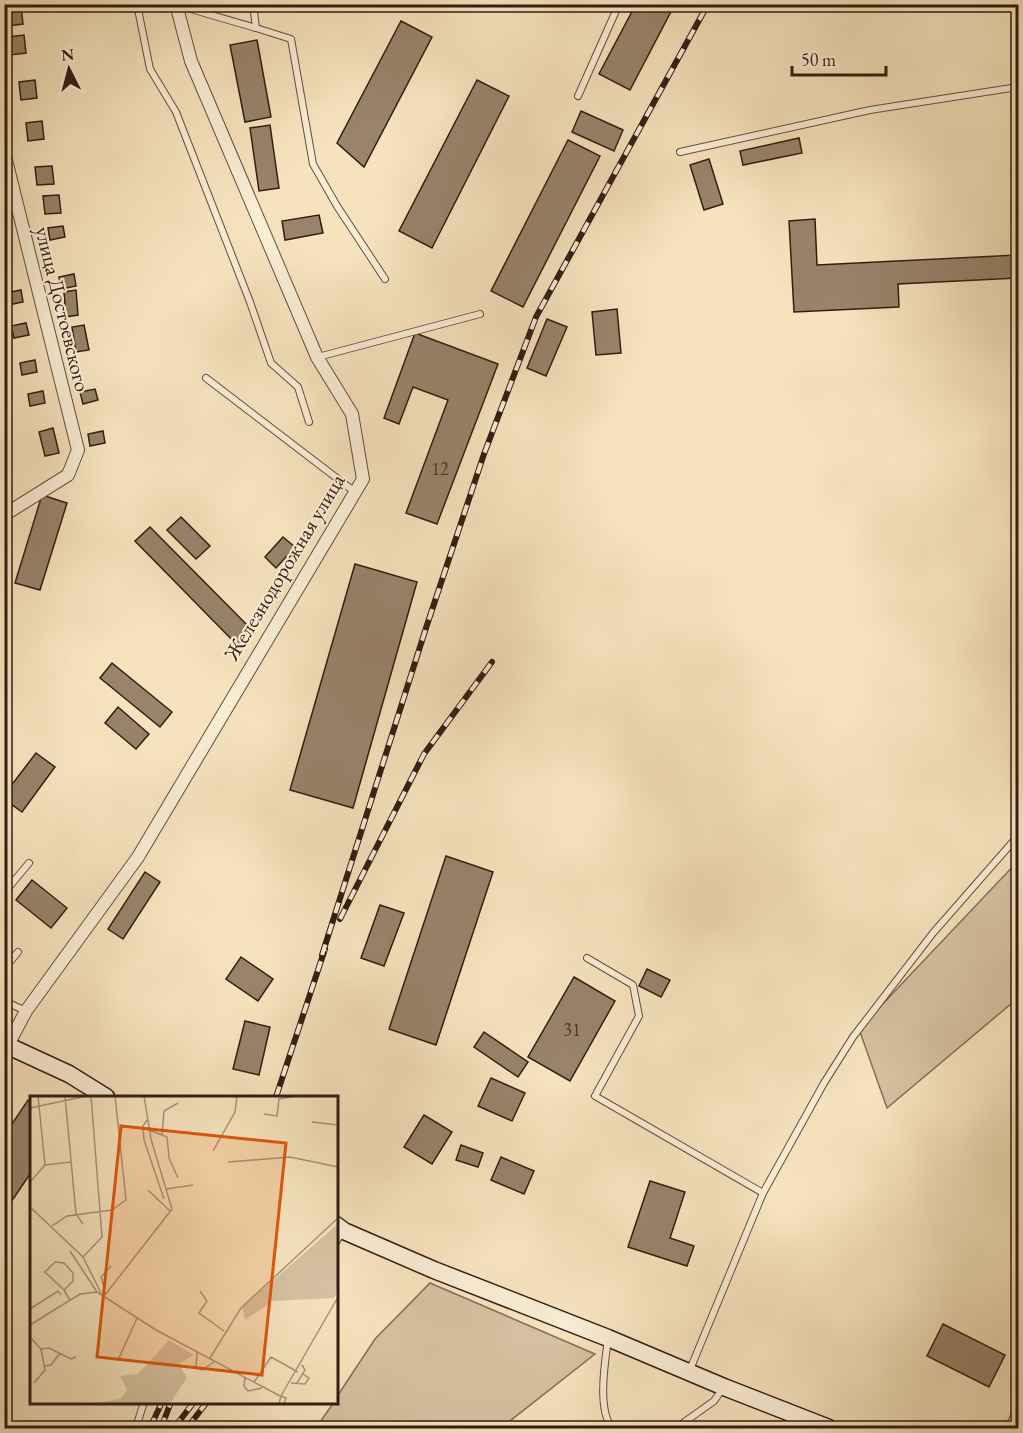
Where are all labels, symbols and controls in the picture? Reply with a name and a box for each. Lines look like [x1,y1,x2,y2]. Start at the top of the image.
north arrow [39,39,99,99]
scale bar [792,39,886,77]
text: N [60,43,75,66]
text: 50 m [801,48,836,71]
street label: улица Достоевского [29,224,97,394]
house number: 12 [431,457,449,480]
street label: Железнодорожная улица [217,468,351,666]
house number: 31 [563,1018,581,1041]
inset map [30,1096,338,1403]

